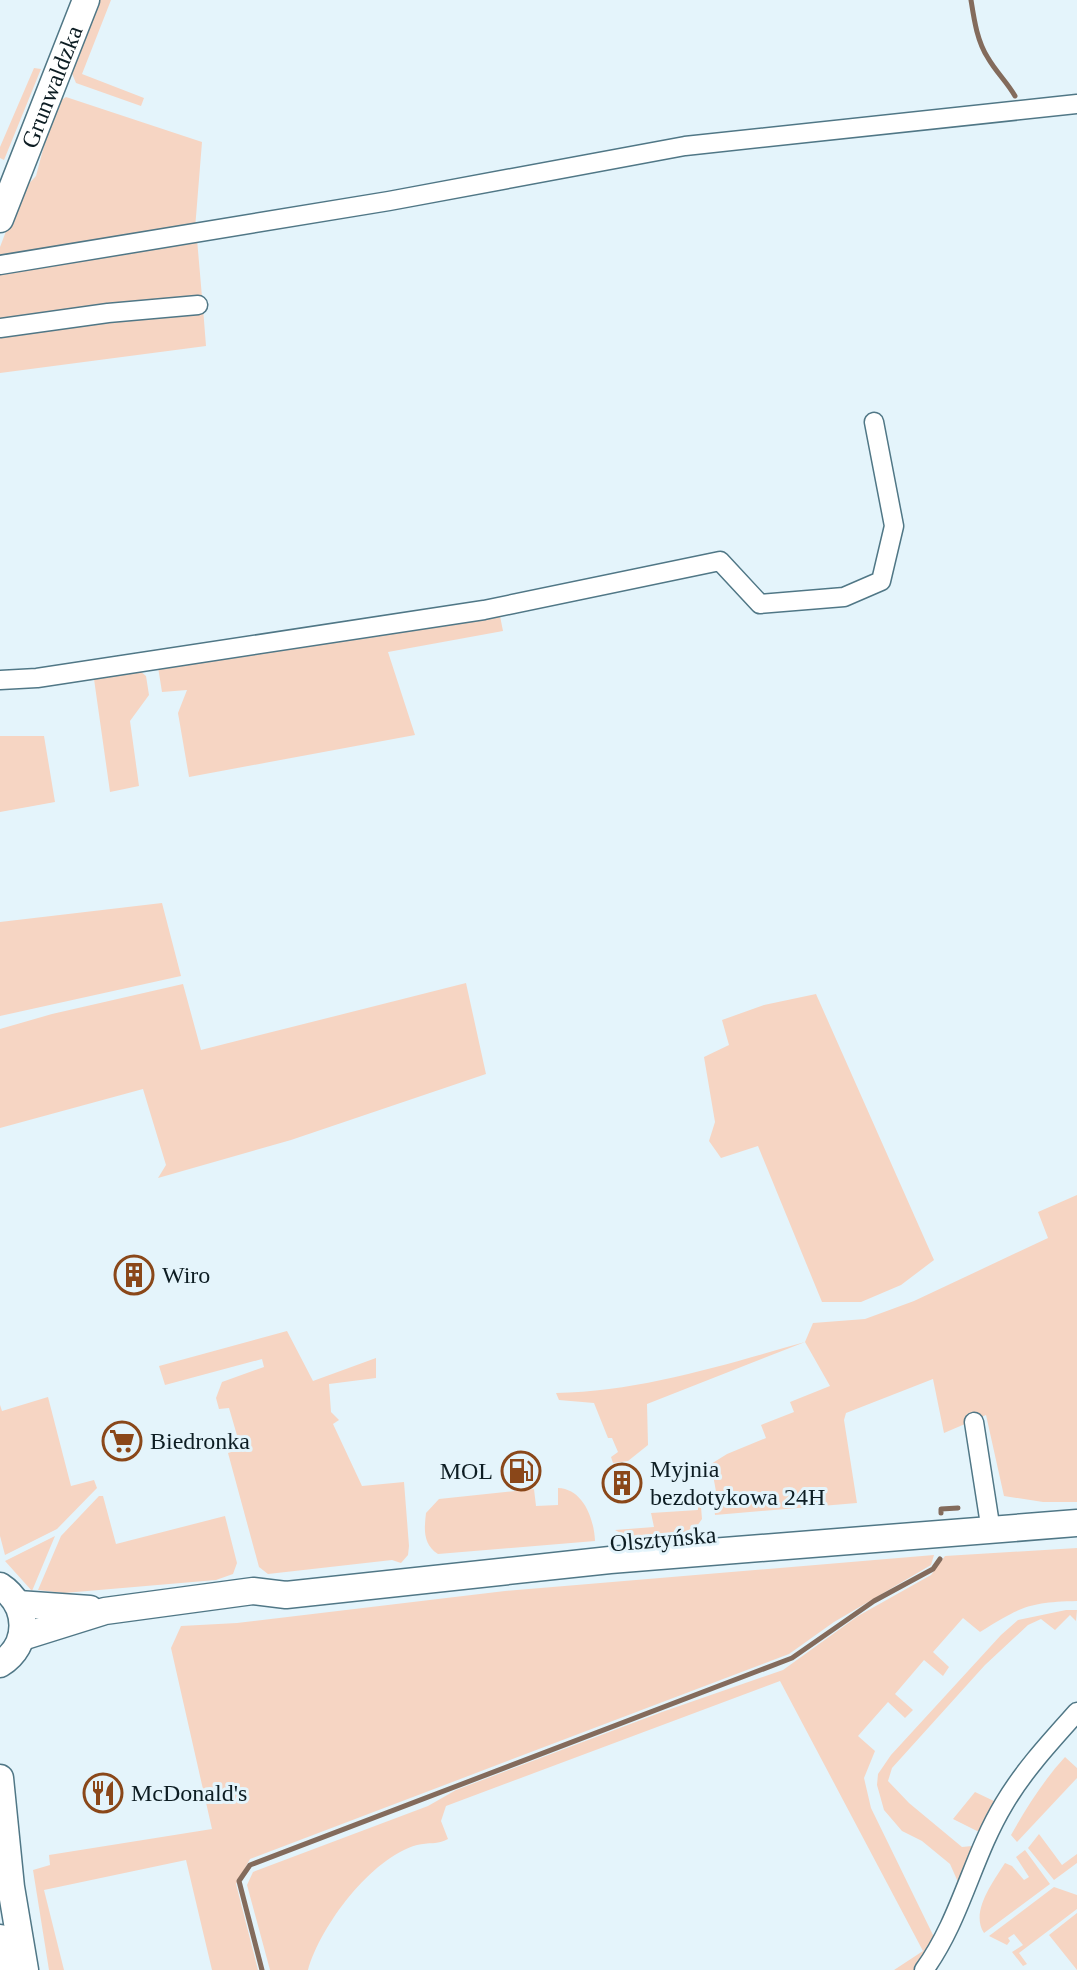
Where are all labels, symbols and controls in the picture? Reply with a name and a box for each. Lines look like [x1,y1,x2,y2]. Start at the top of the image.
street label: Grunwaldzka [16,22,88,152]
building icon: Wiro [113,1254,155,1296]
place label: Wiro [162,1262,210,1288]
supermarket icon: Biedronka [101,1420,143,1462]
place label: Biedronka [150,1428,250,1454]
fuel station icon: MOL [500,1450,542,1492]
place label: Myjnia bezdotykowa 24H [650,1456,825,1510]
place label: MOL [440,1458,493,1484]
building icon: Myjnia bezdotykowa 24H [601,1462,643,1504]
street label: Olsztyńska [609,1521,718,1557]
restaurant icon: McDonald's [82,1772,124,1814]
place label: McDonald's [131,1780,247,1806]

